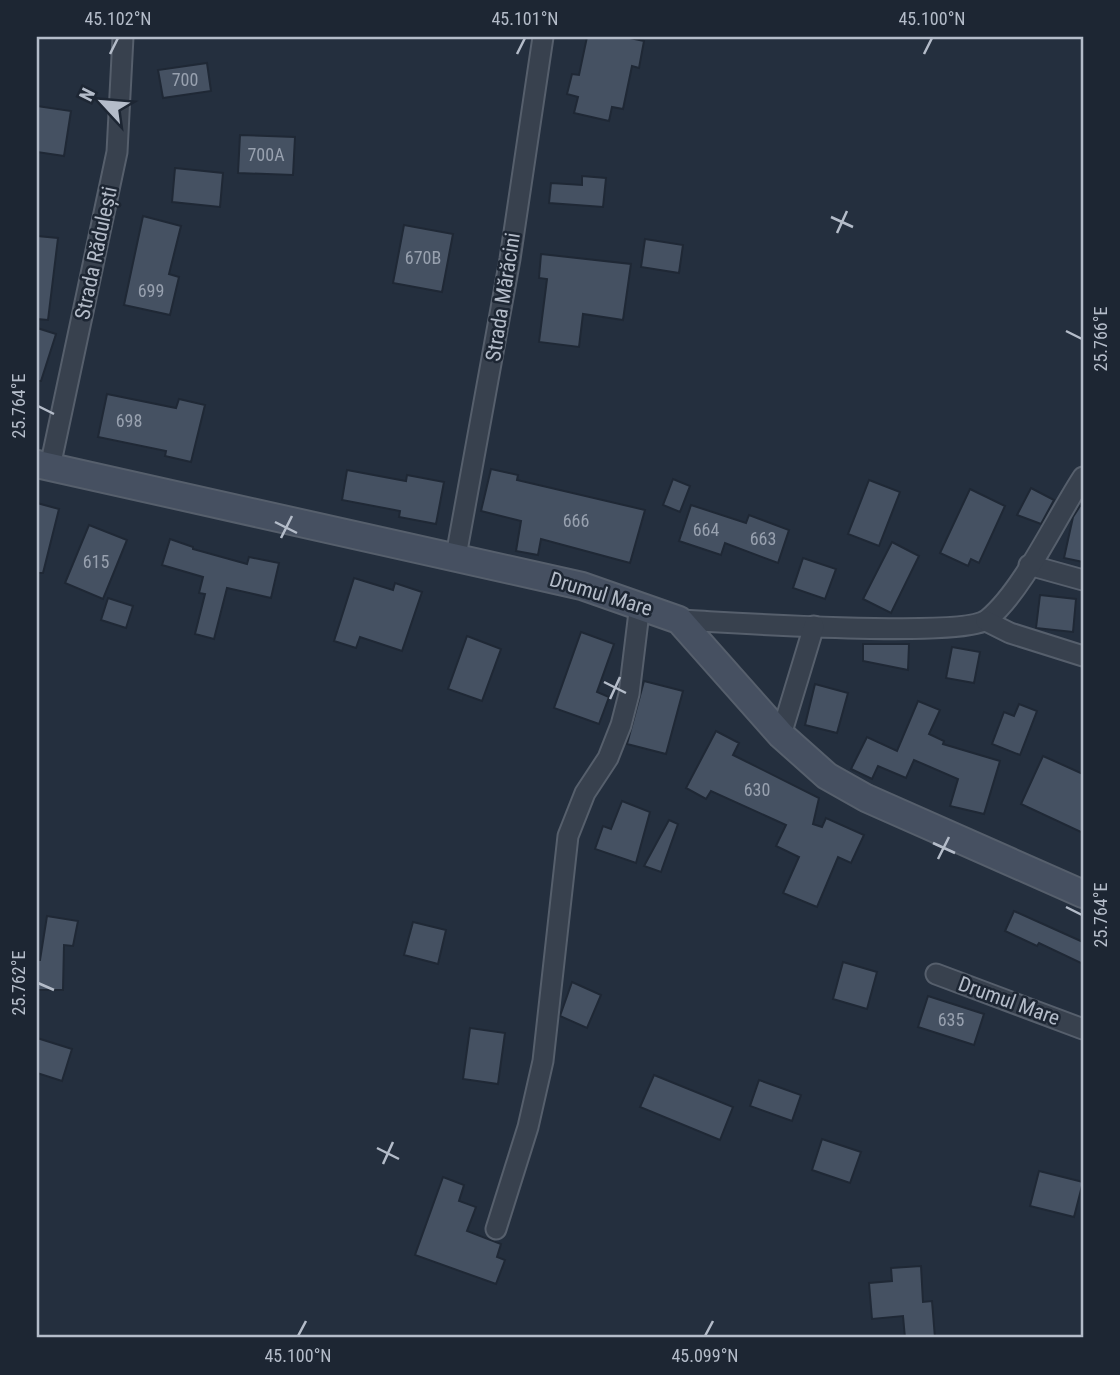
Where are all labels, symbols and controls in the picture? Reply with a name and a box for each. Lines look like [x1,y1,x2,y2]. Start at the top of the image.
text: 45.102°N [84,8,152,29]
text: 45.101°N [491,8,559,29]
text: 45.100°N [898,8,966,29]
north arrow [66,66,136,136]
house number: 700 [172,69,198,90]
text: N [74,84,100,105]
house number: 700A [247,144,285,165]
street label: Strada Rădulești [70,184,122,322]
street label: Strada Mărăcini [481,231,525,363]
house number: 670B [405,247,441,268]
house number: 699 [138,280,164,301]
text: 25.766°E [1090,307,1111,371]
text: 25.764°E [8,374,29,438]
house number: 698 [116,410,142,431]
house number: 666 [563,510,589,531]
house number: 664 [693,519,719,540]
house number: 663 [750,528,776,549]
house number: 615 [83,551,109,572]
street label: Drumul Mare [547,567,655,621]
house number: 630 [744,779,770,800]
text: 25.764°E [1090,883,1111,947]
text: 25.762°E [8,951,29,1015]
street label: Drumul Mare [955,972,1063,1030]
house number: 635 [938,1009,964,1030]
text: 45.100°N [264,1345,332,1366]
text: 45.099°N [671,1345,739,1366]

